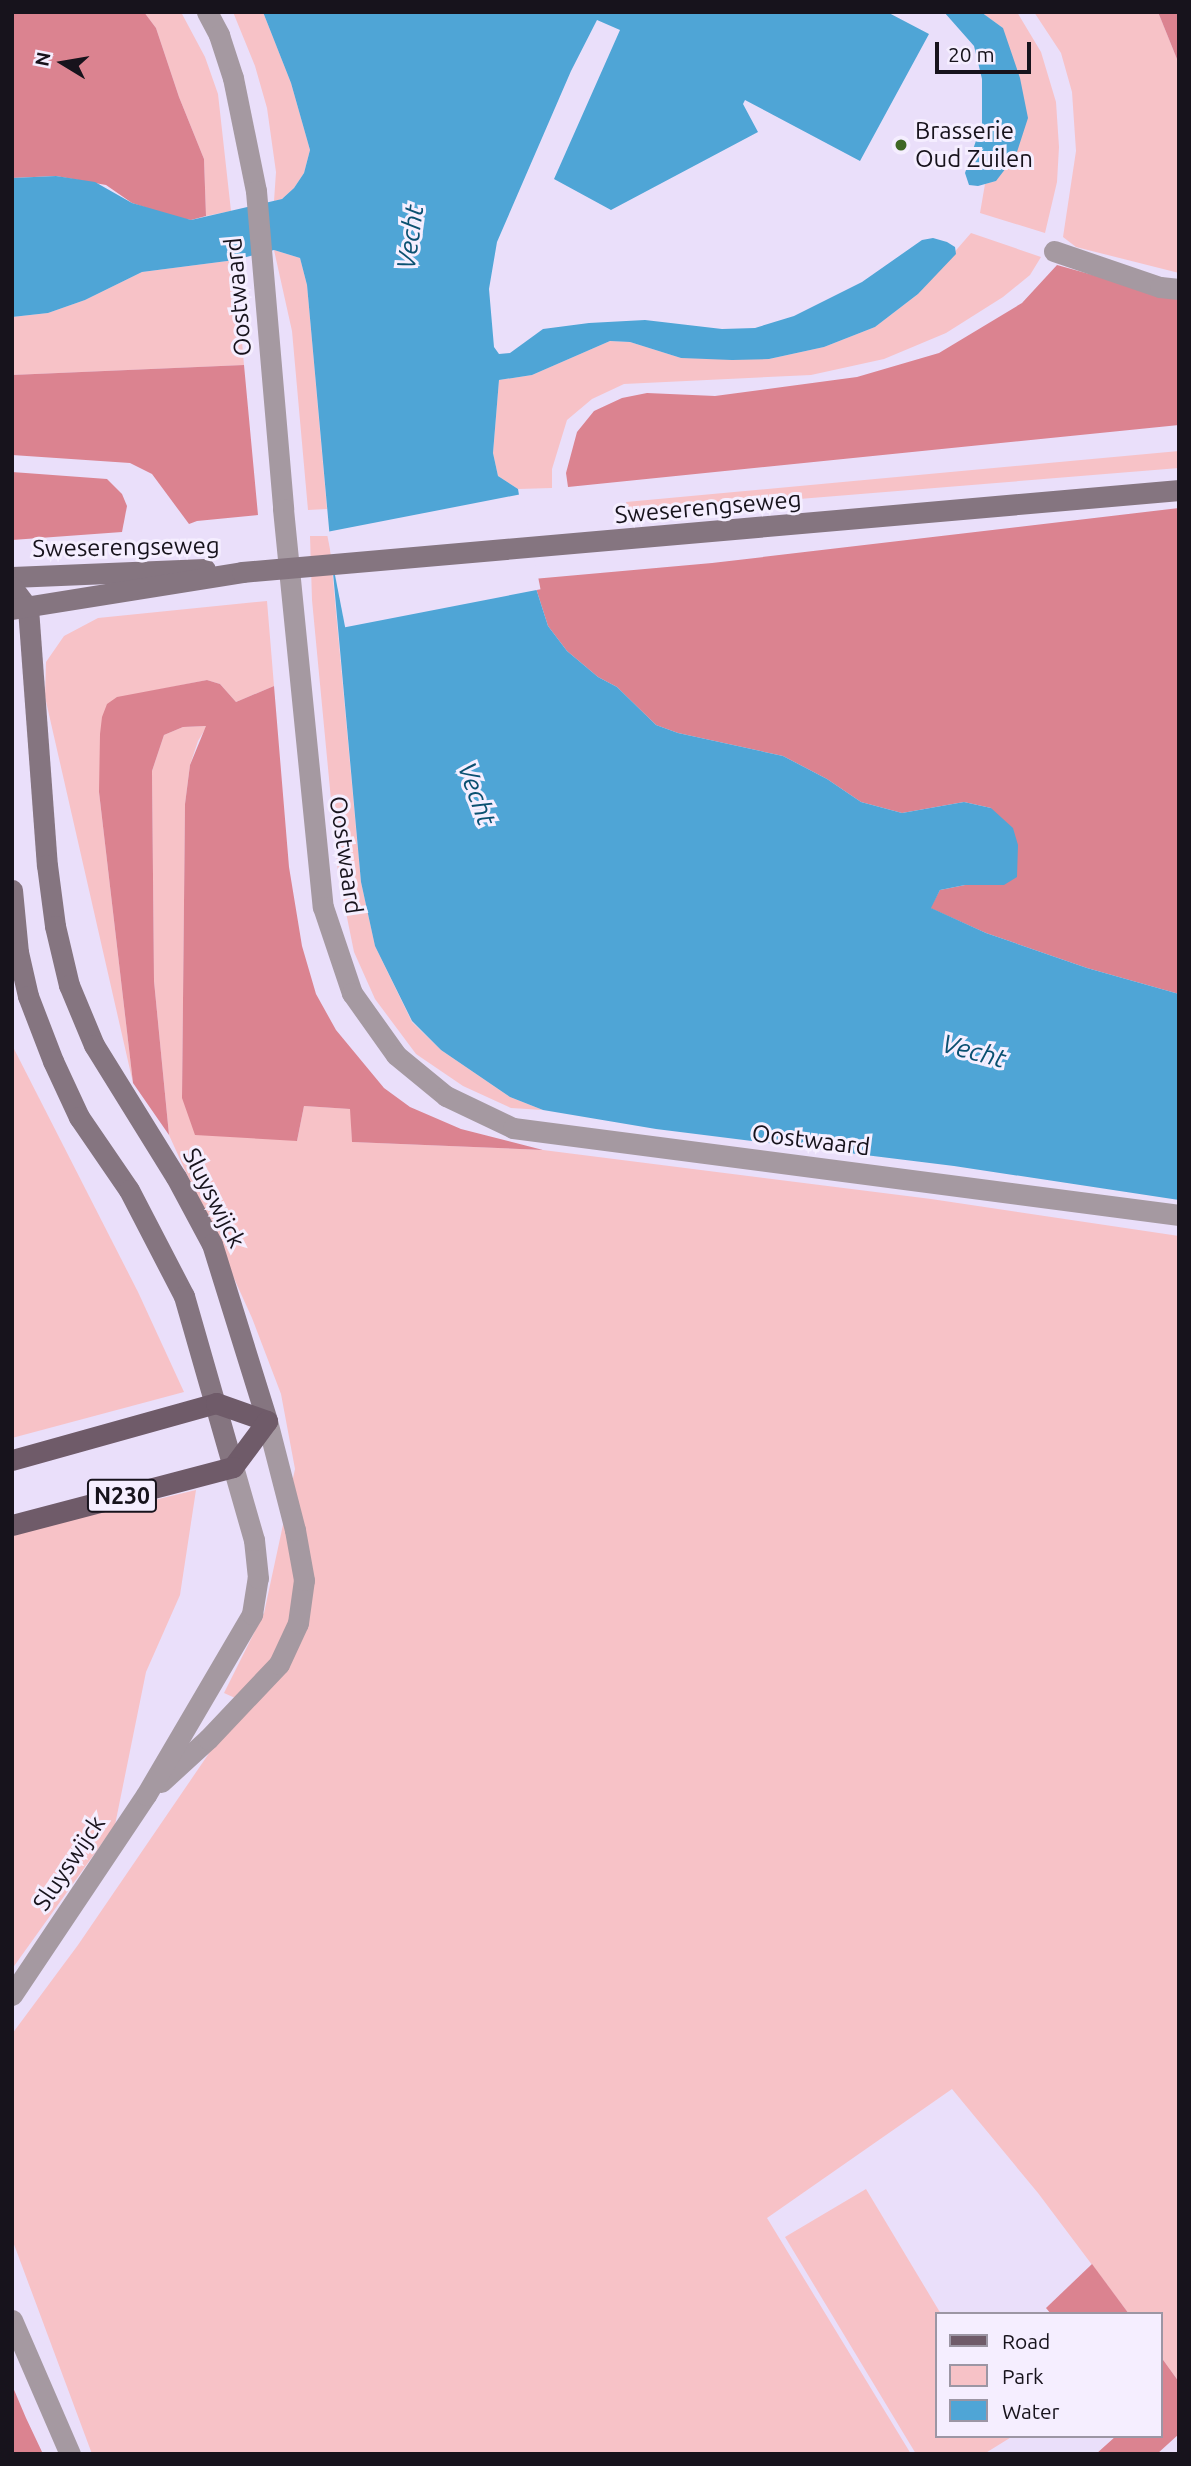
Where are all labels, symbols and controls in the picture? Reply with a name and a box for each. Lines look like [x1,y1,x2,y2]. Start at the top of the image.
north arrow [28,28,98,98]
scale bar [939,28,1035,72]
text: 20 m [948,42,995,66]
text: N [30,50,55,68]
place label: Brasserie Oud Zuilen [915,117,1033,173]
marker: Brasserie Oud Zuilen [893,137,909,153]
water label: Vecht [390,203,430,271]
street label: Oostwaard [218,237,258,357]
street label: Sweserengseweg [614,484,802,530]
street label: Sweserengseweg [32,531,220,563]
water label: Vecht [451,758,503,830]
street label: Oostwaard [323,794,369,916]
water label: Vecht [939,1028,1009,1074]
street label: Oostwaard [750,1118,872,1162]
street label: Sluyswijck [177,1143,251,1253]
road number: N230 [85,1476,159,1516]
street label: Sluyswijck [27,1810,111,1916]
legend [936,2312,1163,2438]
text: Road [1002,2329,1050,2353]
text: Park [1002,2364,1044,2388]
text: Water [1002,2399,1060,2423]

